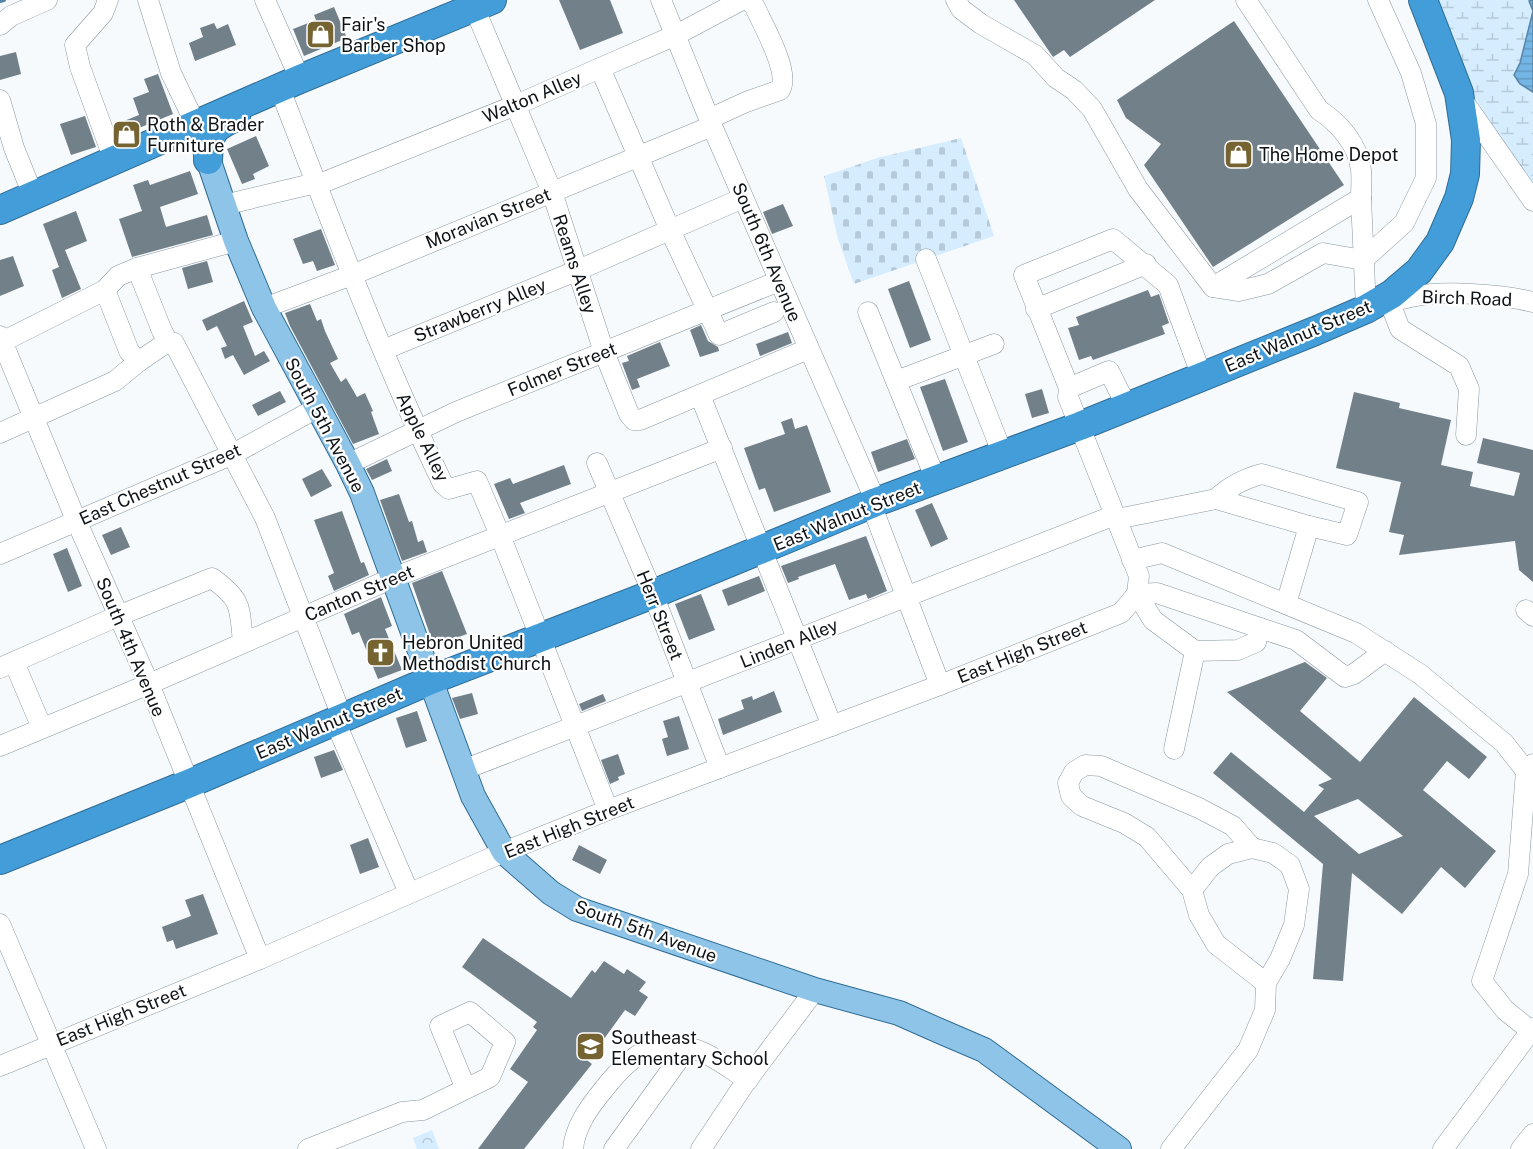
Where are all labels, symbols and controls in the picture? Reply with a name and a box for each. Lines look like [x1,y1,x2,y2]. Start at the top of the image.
place label: Fair's Barber Shop [341,14,446,56]
shop icon: Fair's Barber Shop [304,18,336,50]
street label: Walton Alley [479,67,585,127]
place label: Roth & Brader Furniture [147,114,264,156]
shop icon: Roth & Brader Furniture [110,118,142,150]
shop icon: The Home Depot [1222,138,1254,170]
place label: The Home Depot [1259,144,1399,165]
street label: South 6th Avenue [728,179,806,325]
street label: Moravian Street [422,183,554,253]
street label: Reams Alley [549,212,601,317]
street label: Strawberry Alley [411,274,550,346]
street label: Birch Road [1421,286,1513,310]
street label: East Walnut Street [1222,296,1374,376]
street label: Folmer Street [504,338,620,400]
street label: South 5th Avenue [281,354,369,496]
street label: Apple Alley [392,389,454,485]
street label: East Chestnut Street [76,439,244,529]
street label: East Walnut Street [770,477,924,555]
street label: Canton Street [301,561,417,625]
street label: Herr Street [632,567,688,663]
street label: South 4th Avenue [92,574,170,720]
street label: Linden Alley [737,614,841,672]
street label: East High Street [954,616,1090,688]
place label: Hebron United Methodist Church [402,632,551,674]
church icon: Hebron United Methodist Church [365,636,397,668]
street label: East Walnut Street [253,683,405,763]
street label: East High Street [501,791,637,863]
street label: South 5th Avenue [572,896,720,966]
street label: East High Street [53,979,189,1051]
place label: Southeast Elementary School [611,1027,769,1069]
school or university icon: Southeast Elementary School [574,1031,606,1063]

